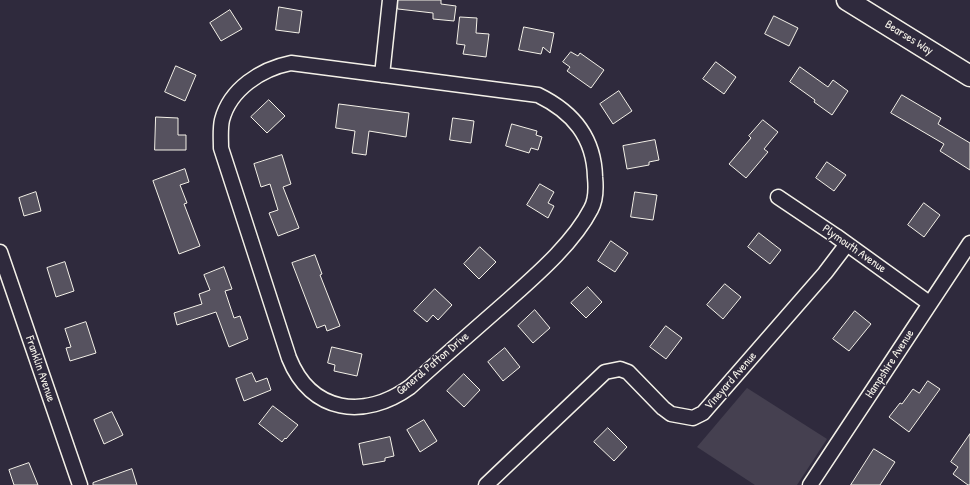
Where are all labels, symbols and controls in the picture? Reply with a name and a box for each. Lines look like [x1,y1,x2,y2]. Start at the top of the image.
street label: Bearses Way [882,18,936,58]
street label: Plymouth Avenue [819,222,889,276]
street label: Hampshire Avenue [863,327,917,401]
street label: General Patton Drive [394,329,472,399]
street label: Franklin Avenue [22,334,58,404]
street label: Vineyard Avenue [702,349,760,413]

